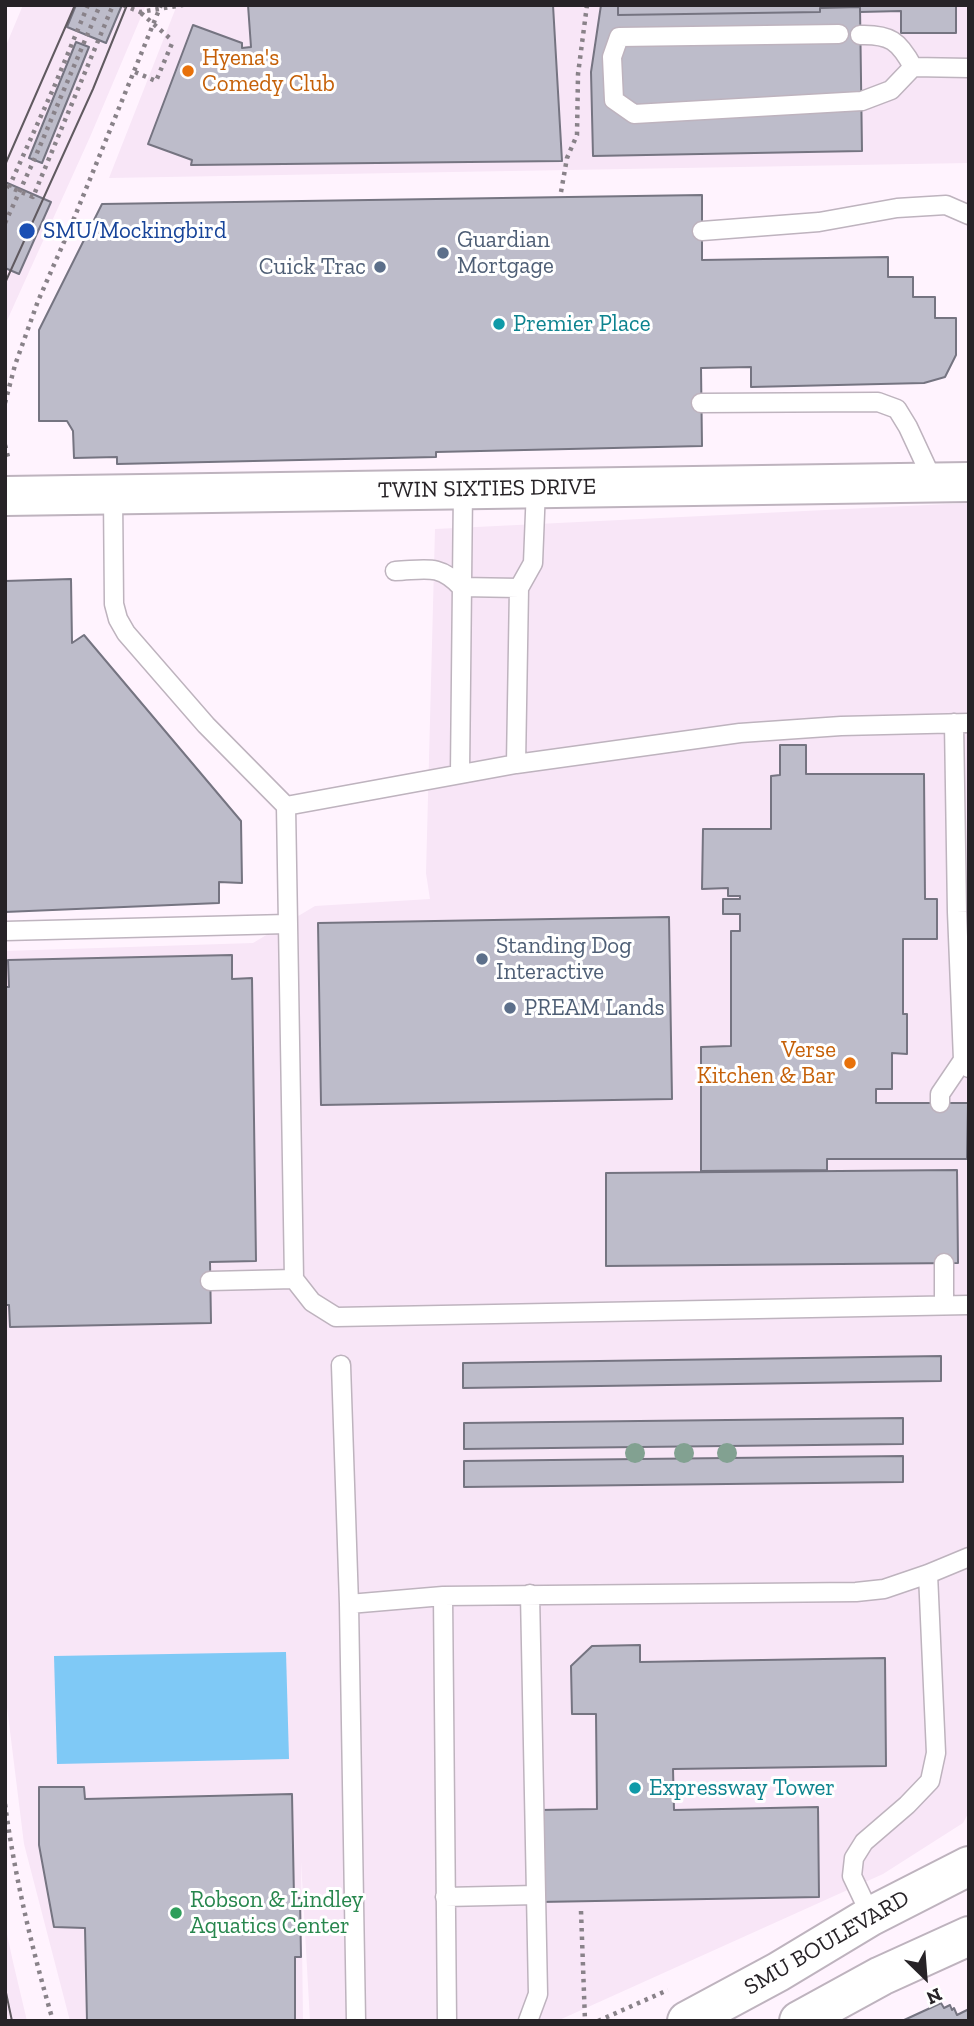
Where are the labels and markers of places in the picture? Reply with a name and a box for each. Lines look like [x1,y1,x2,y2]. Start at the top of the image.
place label: Hyena's Comedy Club [202,44,335,98]
marker: Hyena's Comedy Club [180,63,196,79]
place label: SMU/Mockingbird [43,217,227,245]
marker: SMU/Mockingbird [17,221,37,241]
place label: Guardian Mortgage [457,226,554,280]
marker: Guardian Mortgage [435,245,451,261]
place label: Cuick Trac [259,253,366,281]
marker: Cuick Trac [372,259,388,275]
place label: Premier Place [513,310,651,338]
marker: Premier Place [491,316,507,332]
place label: Standing Dog Interactive [496,932,632,986]
marker: Standing Dog Interactive [474,951,490,967]
place label: PREAM Lands [524,994,665,1022]
marker: PREAM Lands [502,1000,518,1016]
place label: Verse Kitchen & Bar [697,1036,836,1090]
marker: Verse Kitchen & Bar [842,1055,858,1071]
place label: Expressway Tower [649,1774,835,1802]
marker: Expressway Tower [627,1780,643,1796]
place label: Robson & Lindley Aquatics Center [190,1886,363,1940]
marker: Robson & Lindley Aquatics Center [168,1905,184,1921]

